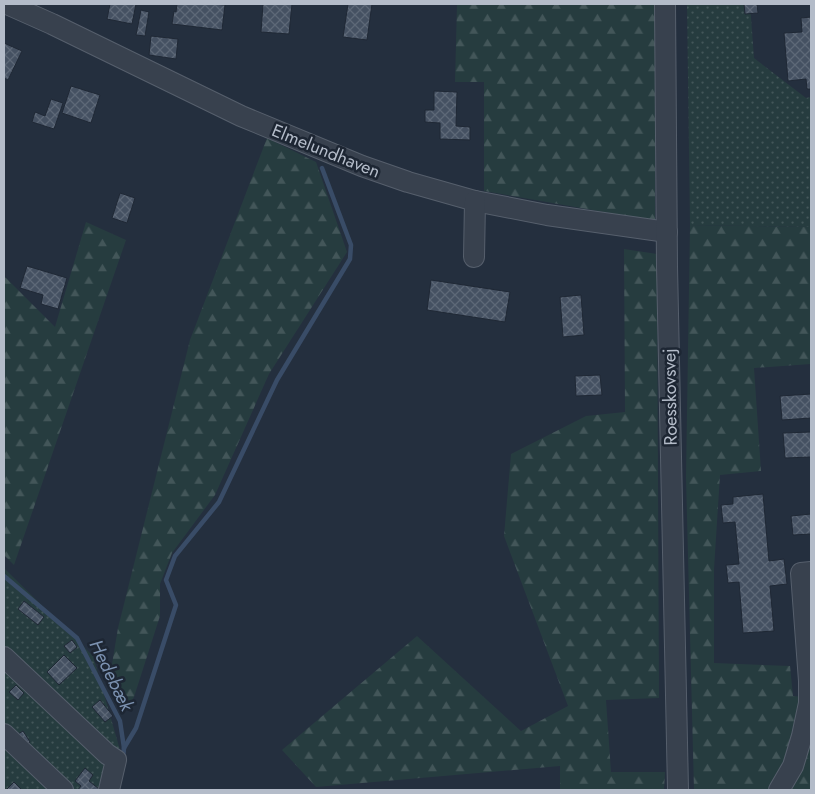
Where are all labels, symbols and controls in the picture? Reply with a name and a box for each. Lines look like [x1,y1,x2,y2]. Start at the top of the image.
street label: Elmelundhaven [268,117,384,185]
street label: Roesskovsvej [656,348,684,446]
water label: Hedebæk [83,635,141,716]

